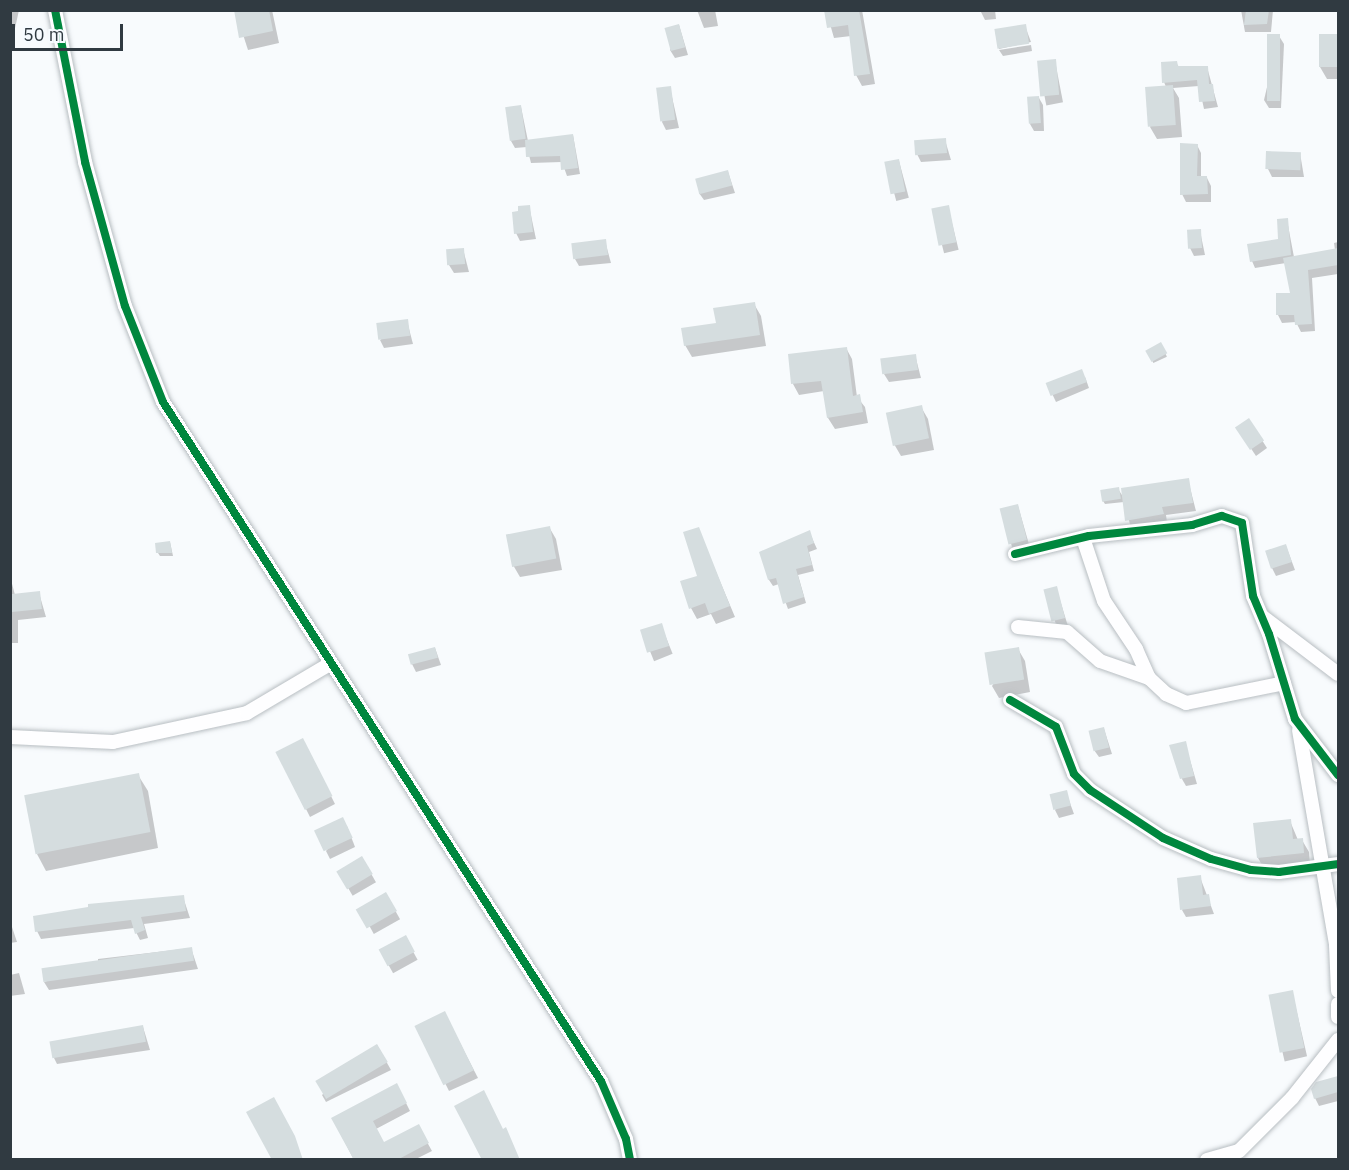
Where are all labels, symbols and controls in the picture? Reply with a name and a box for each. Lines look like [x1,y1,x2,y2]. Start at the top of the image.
scale bar [15,12,126,50]
text: 50 m [23,23,65,46]

